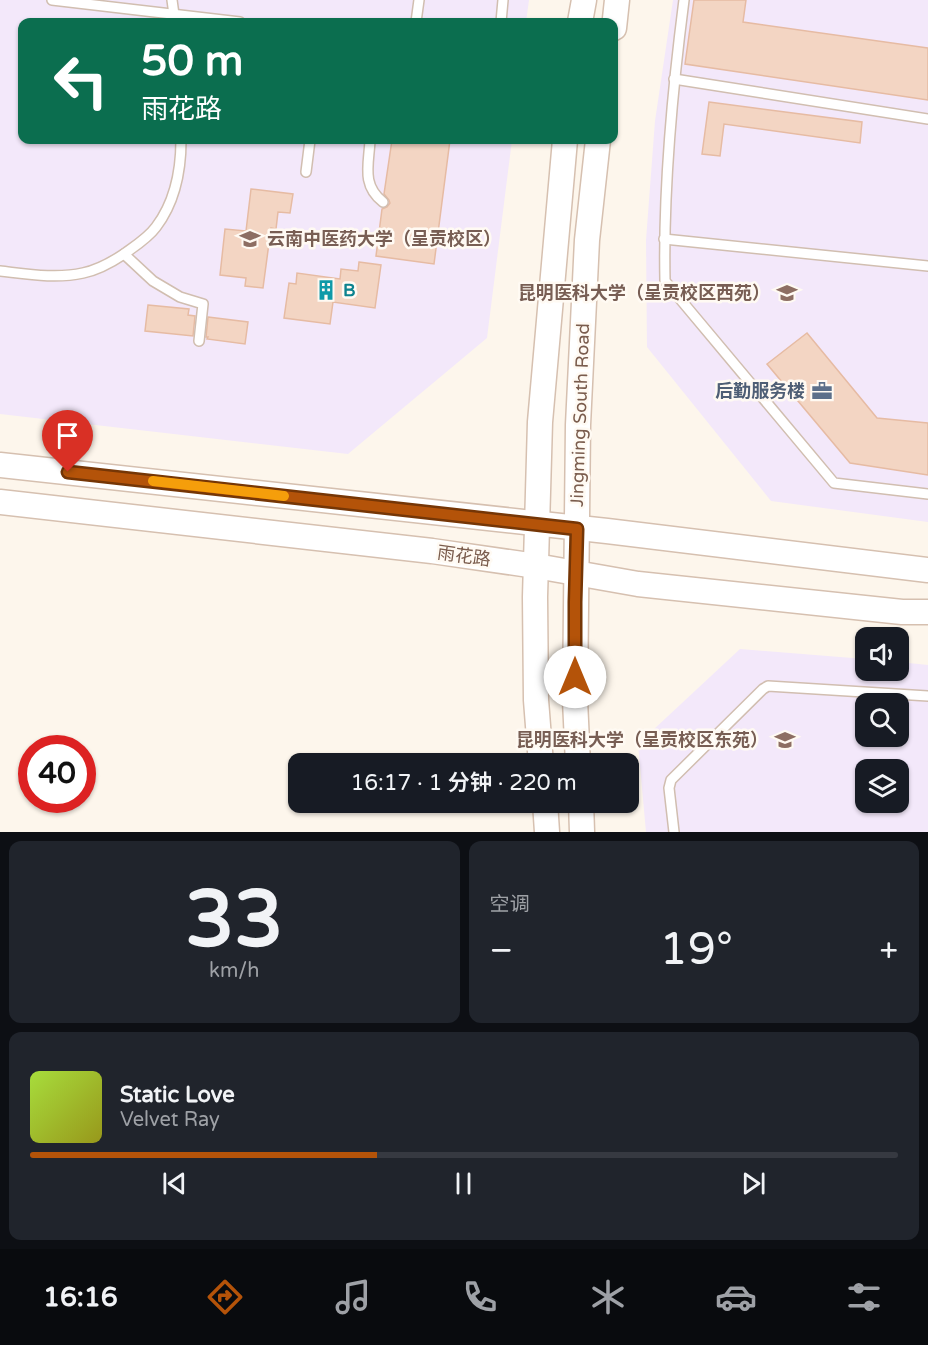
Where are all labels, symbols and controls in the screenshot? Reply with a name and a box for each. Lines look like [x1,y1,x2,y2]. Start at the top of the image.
text: 50 m [141,36,243,87]
icon: left [42,42,120,120]
text: 雨花路 [141,93,222,126]
school or university icon: 云南中医药大学（呈贡校区） [238,227,262,251]
place label: 云南中医药大学（呈贡校区） [267,228,501,250]
building icon: B [314,278,338,302]
place label: B [343,279,355,301]
school or university icon: 昆明医科大学（呈贡校区西苑） [775,281,799,305]
place label: 昆明医科大学（呈贡校区西苑） [518,282,770,304]
street label: Jingming South Road [566,323,594,507]
office icon: 后勤服务楼 [810,379,834,403]
place label: 后勤服务楼 [715,380,805,402]
pin [42,410,93,472]
icon: arrive [51,419,84,452]
street label: 雨花路 [436,541,492,571]
map controls [855,627,909,813]
button: sound [855,627,909,681]
position arrow [543,645,607,709]
button: search [855,693,909,747]
school or university icon: 昆明医科大学（呈贡校区东苑） [773,728,797,752]
place label: 昆明医科大学（呈贡校区东苑） [516,729,768,751]
speed limit sign: 40 [18,735,96,813]
button: layers [855,759,909,813]
text: 16:17 · 1 分钟 · 220 m [350,770,577,796]
text: 33 [185,873,283,967]
text: 空调 [490,893,530,917]
text: 19° [659,923,733,977]
text: − [490,931,513,970]
text: + [879,931,898,970]
text: km/h [209,959,259,983]
text: Static Love [120,1082,235,1108]
text: Velvet Ray [120,1108,220,1132]
icon: previous [158,1167,191,1200]
icon: pause [447,1167,480,1200]
icon: next [737,1167,770,1200]
icon: directions [204,1276,246,1318]
icon: music [332,1276,374,1318]
icon: phone [459,1276,501,1318]
icon: climate [587,1276,629,1318]
icon: car [715,1276,757,1318]
icon: filters [843,1276,885,1318]
text: 16:16 [43,1281,118,1314]

